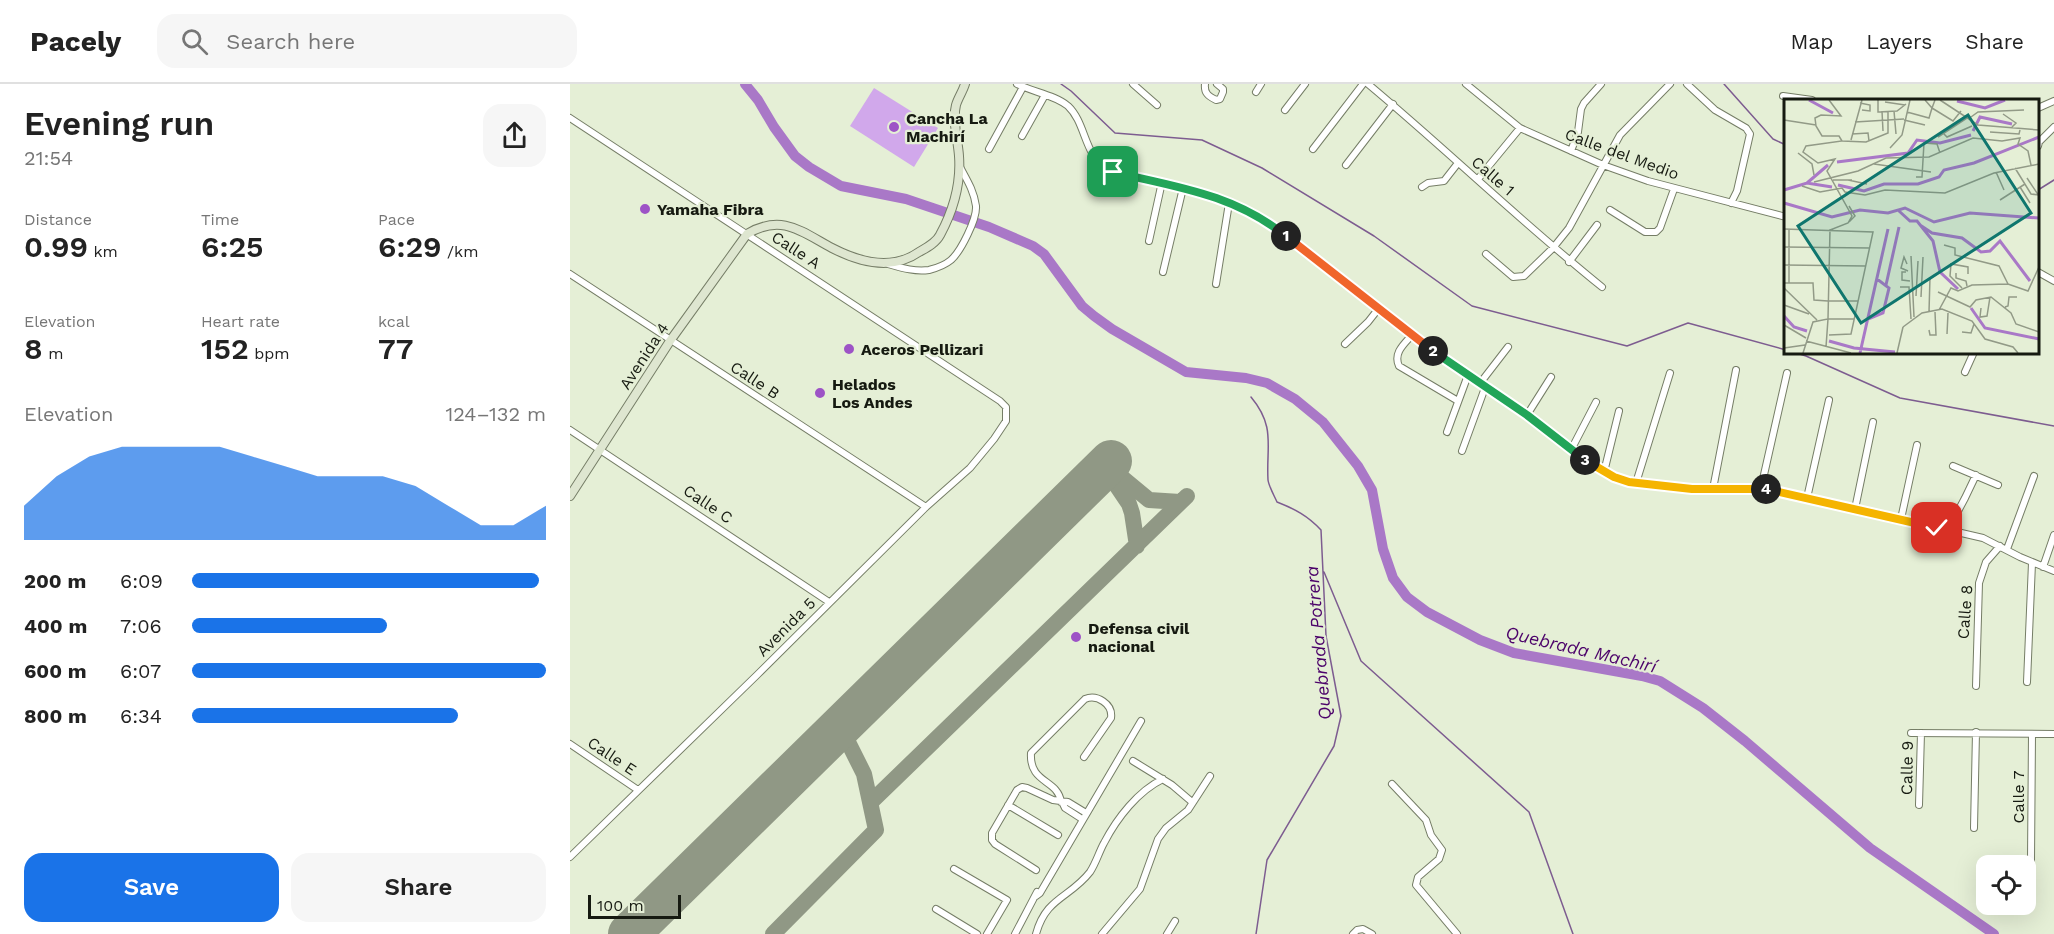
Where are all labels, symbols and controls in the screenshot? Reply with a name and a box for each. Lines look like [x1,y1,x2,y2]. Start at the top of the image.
search box [157,14,577,68]
text: Pacely [30,25,121,58]
icon: search [178,25,211,58]
text: Search here [226,29,355,54]
text: Map [1790,29,1833,54]
text: Layers [1866,29,1932,54]
text: Share [1965,29,2024,54]
inset map [1784,99,2039,354]
text: Evening run [24,104,214,143]
button: share [483,104,546,167]
place label: Cancha La Machirí [906,109,988,146]
marker: Cancha La Machirí [887,120,901,134]
street label: Calle del Medio [1562,125,1682,183]
text: 21:54 [24,146,73,170]
pin [1087,146,1138,197]
street label: Calle 1 [1468,152,1518,200]
icon: arrive [1096,155,1129,188]
place label: Yamaha Fibra [657,200,764,219]
marker: Yamaha Fibra [638,202,652,216]
text: Distance [24,210,92,229]
text: Time [201,210,239,229]
text: Pace [378,210,415,229]
pin: 1 [1271,221,1301,251]
text: 1 [1283,226,1289,245]
street label: Calle A [768,227,824,273]
text: 0.99 [24,229,88,264]
text: 6:25 [201,229,264,264]
text: 6:29 [378,229,442,264]
text: km [88,242,118,261]
text: /km [442,242,478,261]
text: Elevation [24,312,95,331]
text: Heart rate [201,312,280,331]
text: kcal [378,312,410,331]
street label: Avenida 4 [615,319,673,393]
text: 8 [24,331,43,366]
text: 152 [201,331,249,366]
text: 77 [378,331,413,366]
pin: 2 [1418,336,1448,366]
place label: Aceros Pellizari [861,340,983,359]
text: 2 [1428,341,1438,360]
marker: Aceros Pellizari [842,342,856,356]
text: m [43,344,63,363]
text: bpm [249,344,289,363]
street label: Calle B [727,357,783,403]
place label: Helados Los Andes [832,375,913,412]
marker: Helados Los Andes [813,386,827,400]
text: Elevation [24,402,113,426]
text: 124–132 m [445,402,546,426]
pin: 3 [1570,445,1600,475]
text: 3 [1580,450,1590,469]
pin: 4 [1751,474,1781,504]
text: 4 [1761,479,1771,498]
street label: Calle C [680,481,736,527]
pin [1911,502,1962,553]
icon: check [1920,511,1953,544]
water label: Quebrada Potrera [1301,565,1335,721]
text: 200 m [24,569,86,593]
text: 6:09 [120,569,163,593]
street label: Calle 8 [1954,584,1976,640]
street label: Avenida 5 [753,594,819,660]
text: 400 m [24,614,87,638]
text: 7:06 [120,614,162,638]
place label: Defensa civil nacional [1088,619,1190,656]
water label: Quebrada Machirí [1503,621,1661,677]
marker: Defensa civil nacional [1069,630,1083,644]
text: 600 m [24,659,87,683]
text: 6:07 [120,659,161,683]
text: 800 m [24,704,87,728]
text: 6:34 [120,704,162,728]
street label: Calle E [584,733,640,779]
street label: Calle 9 [1897,741,1917,795]
street label: Calle 7 [2009,771,2028,823]
button: Save [24,853,279,922]
button: Share [291,853,546,922]
map controls [1976,855,2036,915]
button: locate [1976,855,2036,915]
scale bar [588,892,681,920]
text: 100 m [597,896,644,915]

